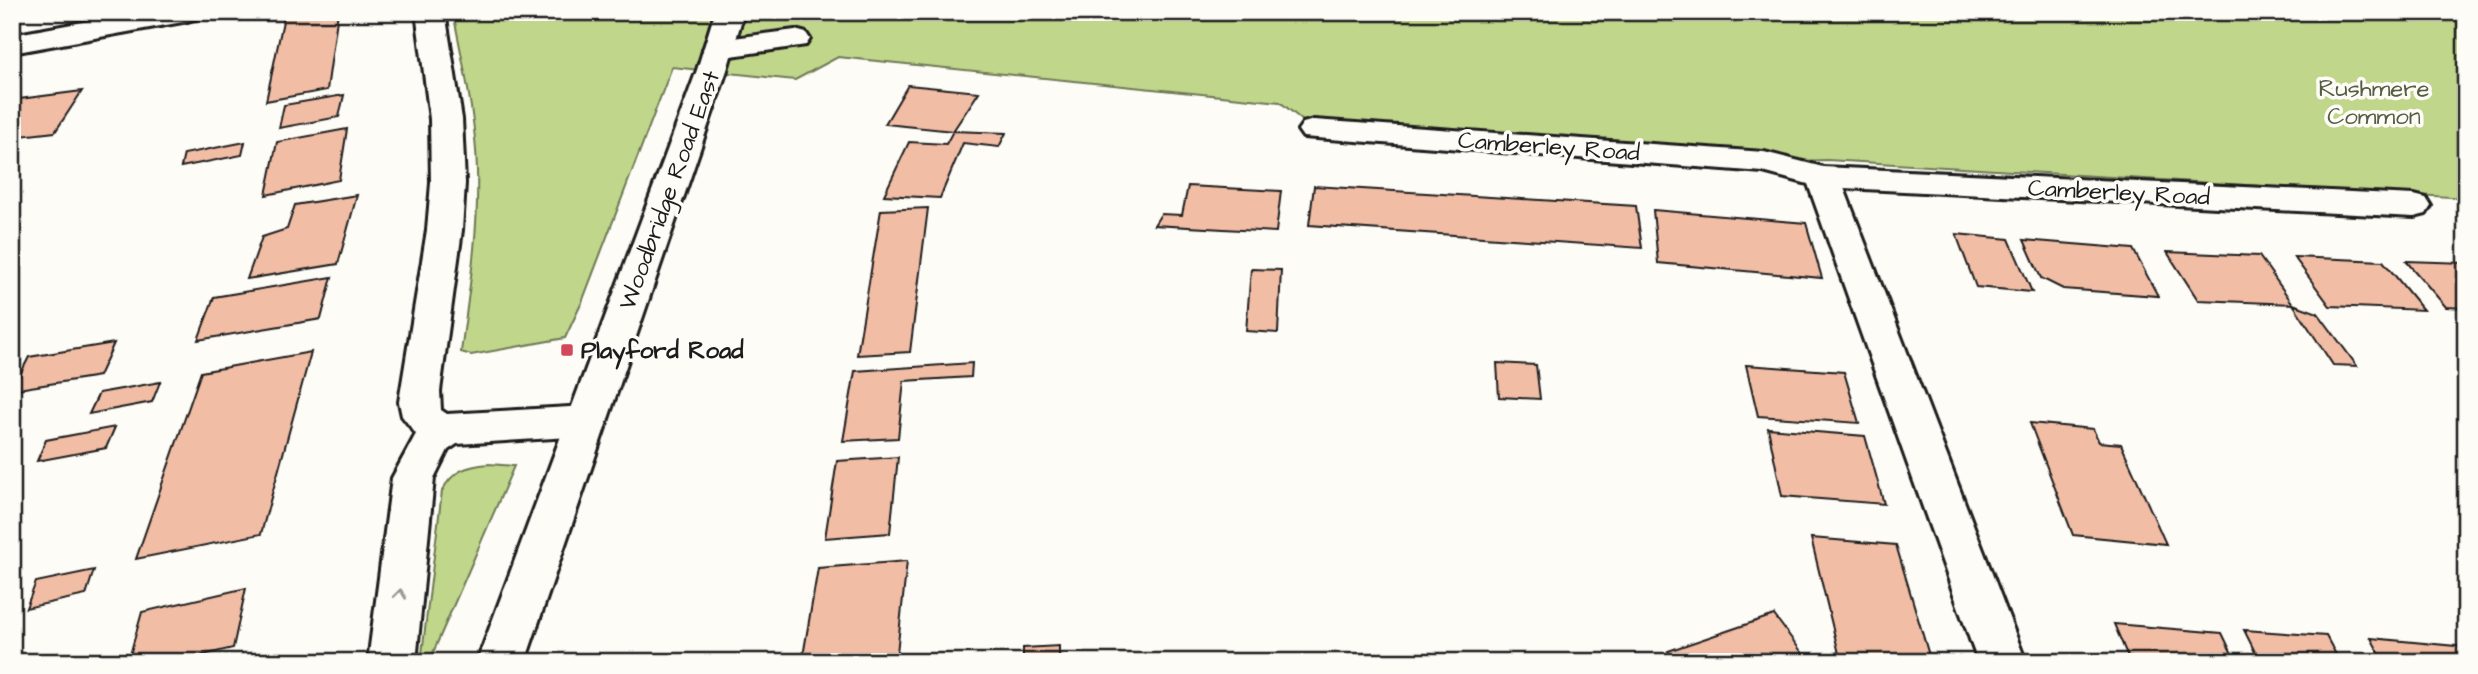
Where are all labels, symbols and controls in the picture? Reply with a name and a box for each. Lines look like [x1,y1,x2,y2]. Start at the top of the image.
street label: Woodbridge Road East [611,66,730,315]
park label: Rushmere Common [2318,72,2430,134]
street label: Camberley Road [1457,124,1641,171]
street label: Camberley Road [2027,171,2211,216]
place label: Playford Road [581,334,744,370]
marker: Playford Road [559,342,575,358]
one-way arrow [392,588,407,600]

